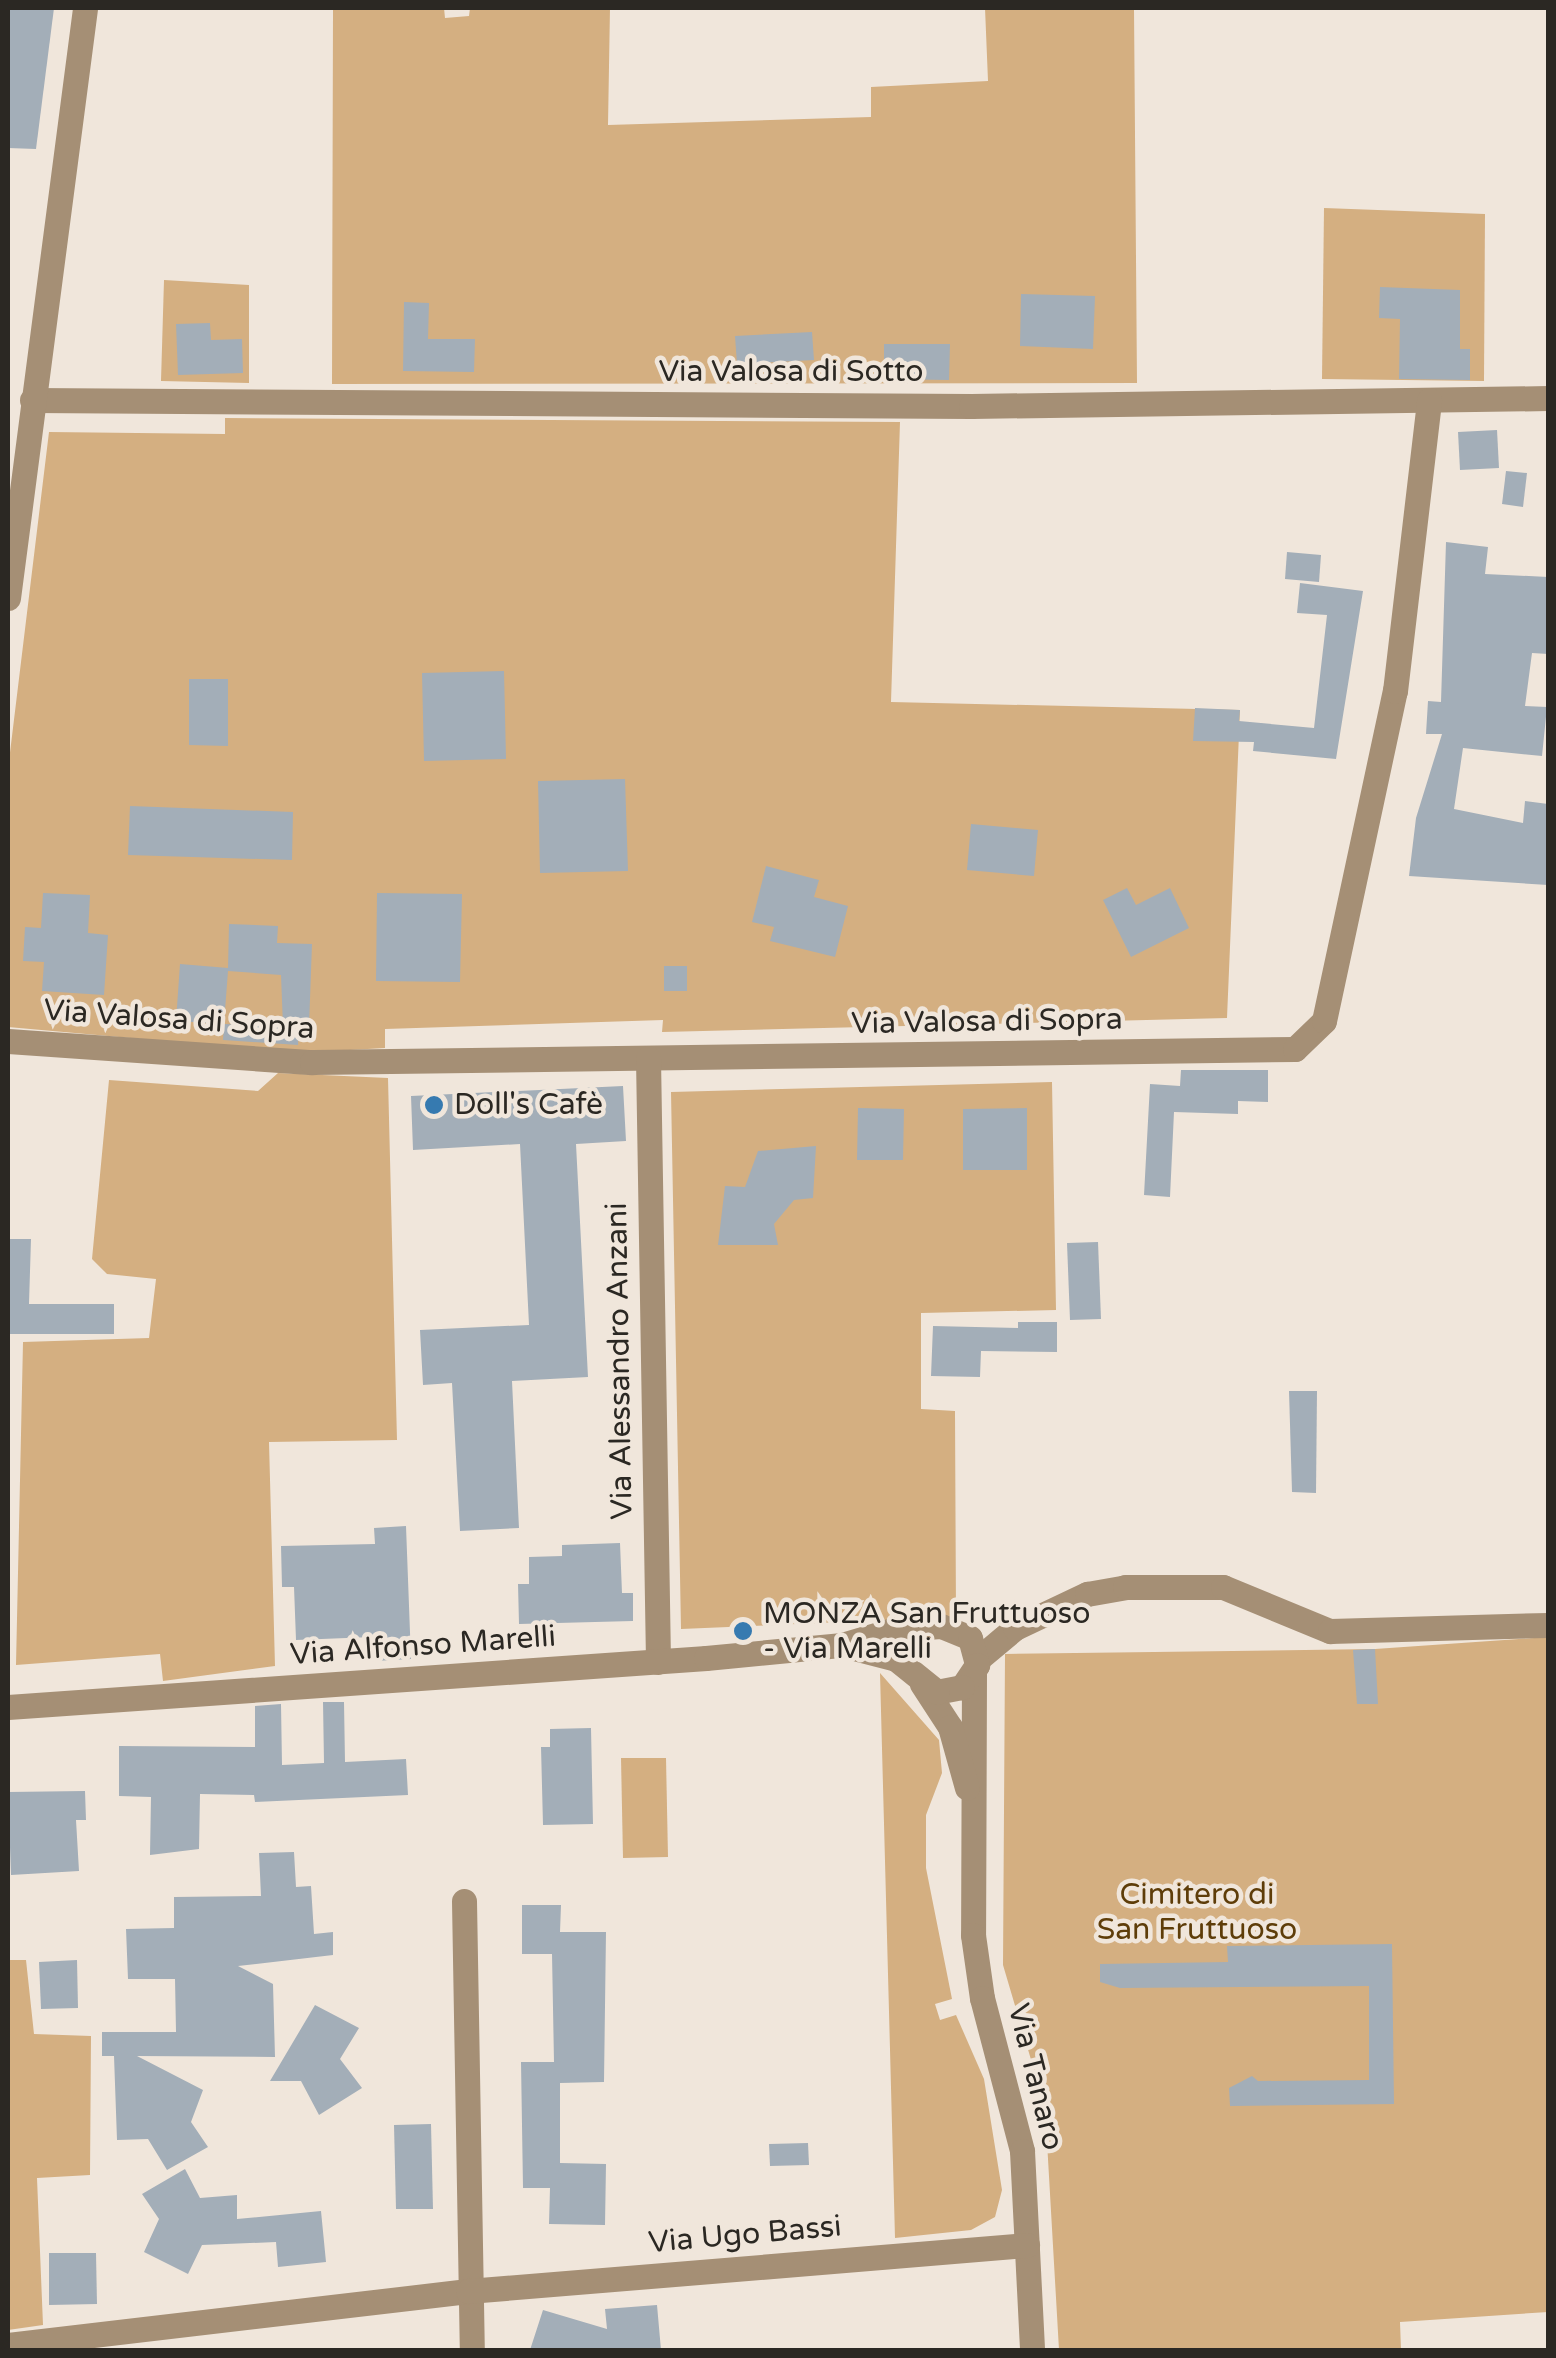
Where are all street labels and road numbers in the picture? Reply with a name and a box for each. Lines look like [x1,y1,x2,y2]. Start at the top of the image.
street label: Via Valosa di Sotto [658,354,924,390]
street label: Via Valosa di Sopra [42,993,316,1047]
street label: Via Valosa di Sopra [851,1002,1123,1042]
street label: Via Alessandro Anzani [599,1202,641,1520]
street label: Via Alfonso Marelli [289,1619,557,1673]
street label: Via Tanaro [999,2000,1071,2154]
street label: Via Ugo Bassi [647,2209,843,2261]

